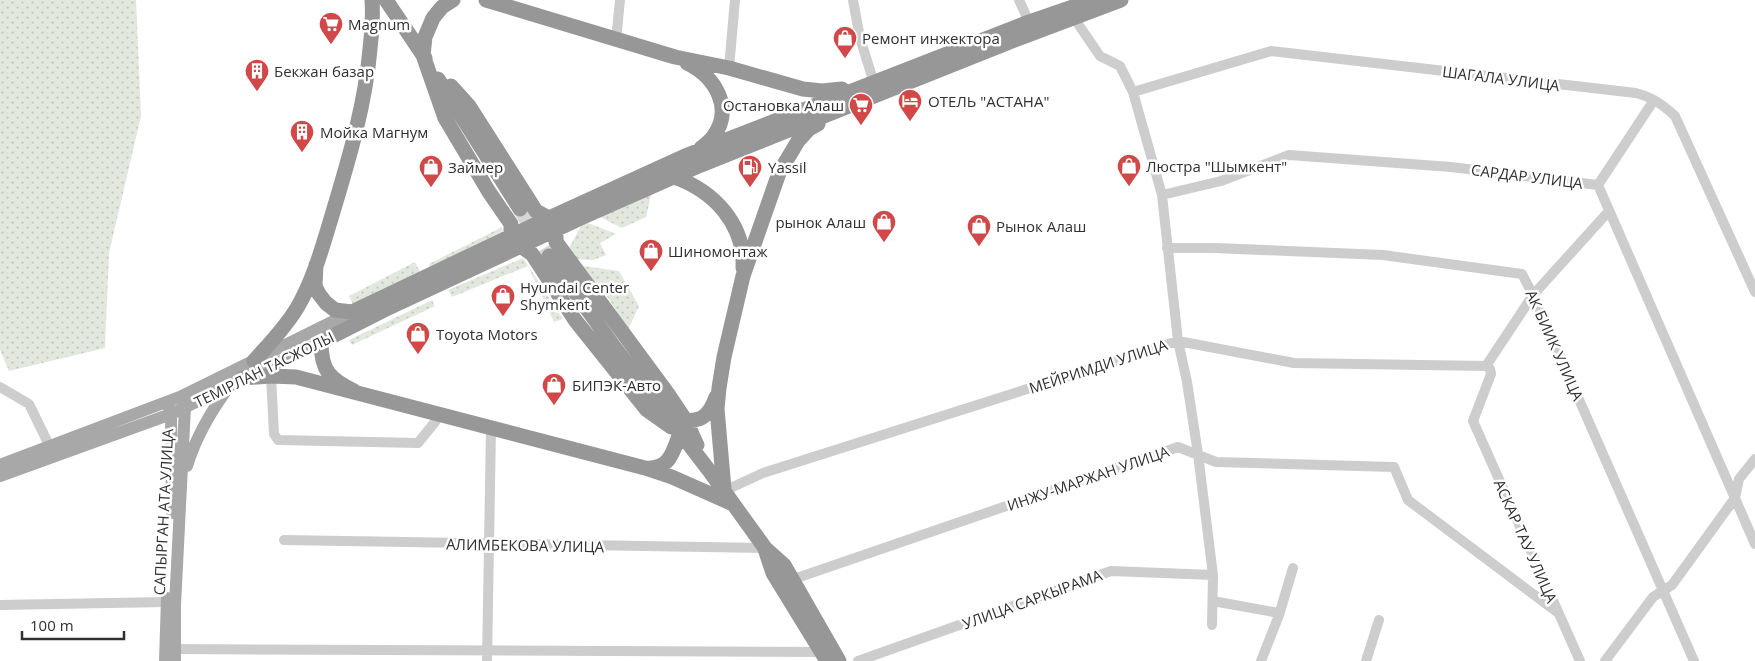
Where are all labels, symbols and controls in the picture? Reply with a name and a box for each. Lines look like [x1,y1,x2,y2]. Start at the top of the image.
supermarket icon: Magnum [318,11,344,45]
place label: Magnum [348,14,410,34]
shop icon: Ремонт инжектора [832,25,858,59]
place label: Ремонт инжектора [862,28,1000,48]
building icon: Бекжан базар [244,58,270,92]
place label: Бекжан базар [274,61,374,81]
street label: ШАГАЛА УЛИЦА [1441,61,1561,95]
hotel icon: ОТЕЛЬ "АСТАНА" [897,88,923,122]
place label: ОТЕЛЬ "АСТАНА" [928,91,1049,111]
supermarket icon: Остановка Алаш [848,92,874,126]
place label: Остановка Алаш [723,95,844,115]
building icon: Мойка Магнум [289,119,315,153]
place label: Мойка Магнум [320,122,428,142]
shop icon: Люстра "Шымкент" [1116,153,1142,187]
shop icon: Займер [418,154,444,188]
fuel station icon: Yassil [737,154,763,188]
place label: Люстра "Шымкент" [1146,156,1287,176]
place label: Займер [448,157,503,177]
place label: Yassil [768,157,807,177]
street label: САРДАР УЛИЦА [1470,159,1584,193]
shop icon: рынок Алаш [871,209,897,243]
place label: рынок Алаш [775,212,866,232]
shop icon: Рынок Алаш [966,213,992,247]
place label: Рынок Алаш [996,216,1086,236]
shop icon: Шиномонтаж [638,238,664,272]
place label: Шиномонтаж [668,241,767,261]
place label: Hyundai Center Shymkent [520,277,629,314]
shop icon: Hyundai Center Shymkent [490,283,516,317]
street label: АК БИИК УЛИЦА [1522,286,1589,404]
shop icon: Toyota Motors [405,321,431,355]
place label: Toyota Motors [436,324,538,344]
street label: ТЕМІРЛАН ТАСЖОЛЫ [191,326,337,412]
street label: МЕЙРИМДИ УЛИЦА [1026,334,1170,398]
shop icon: БИПЭК-Авто [541,372,567,406]
place label: БИПЭК-Авто [572,375,661,395]
street label: САПЫРГАН АТА УЛИЦА [149,428,177,596]
street label: ИНЖУ-МАРЖАН УЛИЦА [1004,441,1172,515]
street label: АСКАР ТАУ УЛИЦА [1490,476,1562,606]
street label: АЛИМБЕКОВА УЛИЦА [446,534,605,556]
street label: УЛИЦА САРКЫРАМА [960,564,1105,634]
scale bar [22,608,125,640]
text: 100 m [30,615,74,635]

